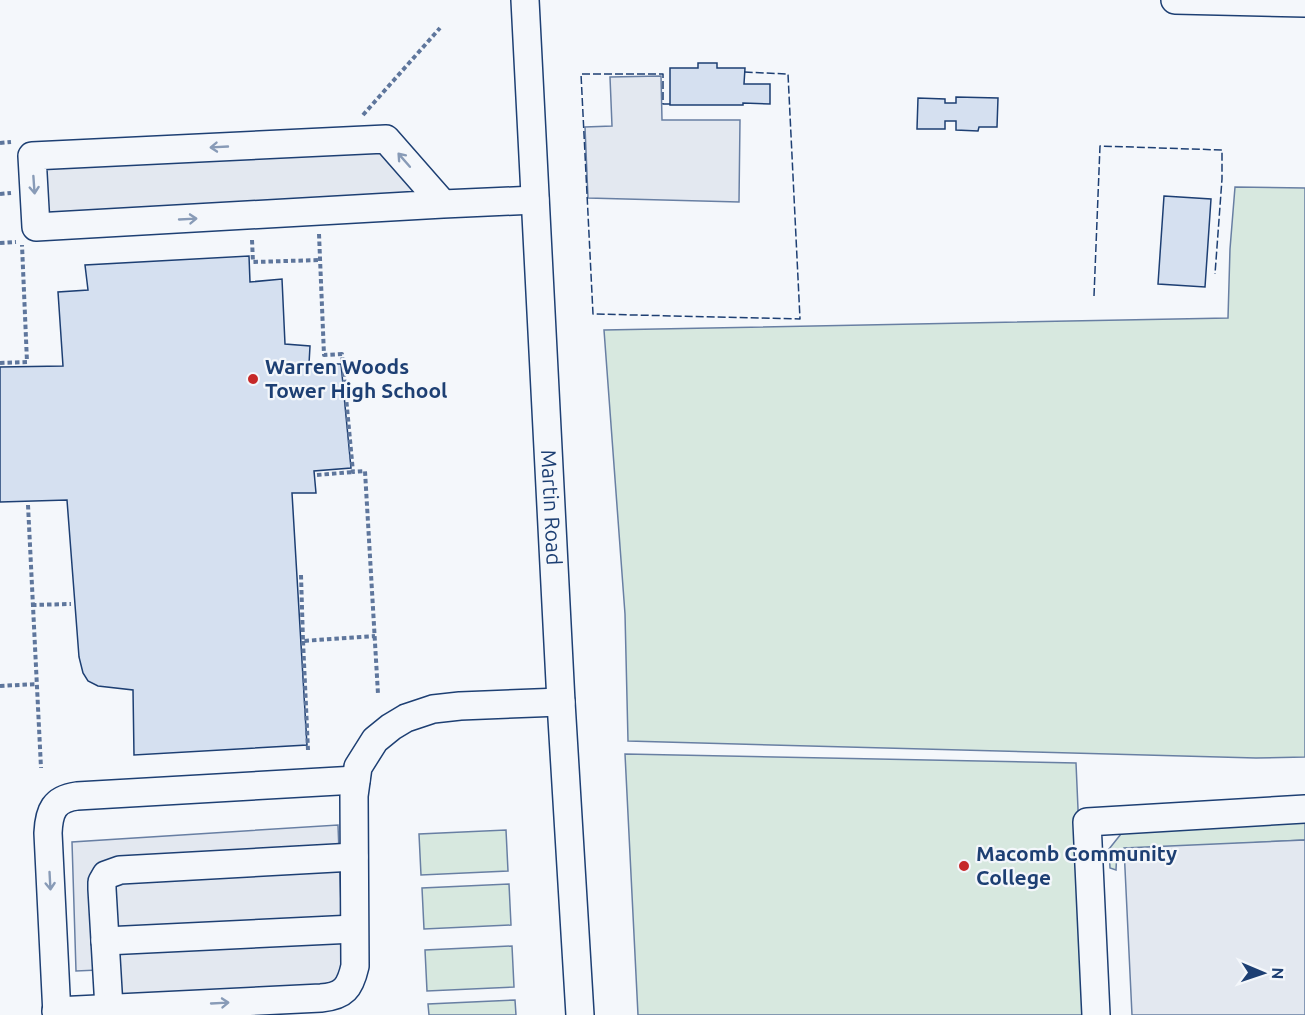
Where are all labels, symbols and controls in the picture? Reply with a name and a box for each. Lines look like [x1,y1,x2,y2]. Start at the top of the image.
one-way arrow [209,142,229,153]
one-way arrow [397,153,411,168]
one-way arrow [28,174,39,194]
one-way arrow [178,213,198,224]
place label: Warren Woods Tower High School [265,354,447,402]
marker: Warren Woods Tower High School [246,372,260,386]
street label: Martin Road [537,449,567,566]
place label: Macomb Community College [976,841,1177,889]
marker: Macomb Community College [957,859,971,873]
one-way arrow [45,870,56,890]
north arrow [1233,943,1293,1003]
text: N [1269,967,1287,980]
one-way arrow [209,998,229,1009]

